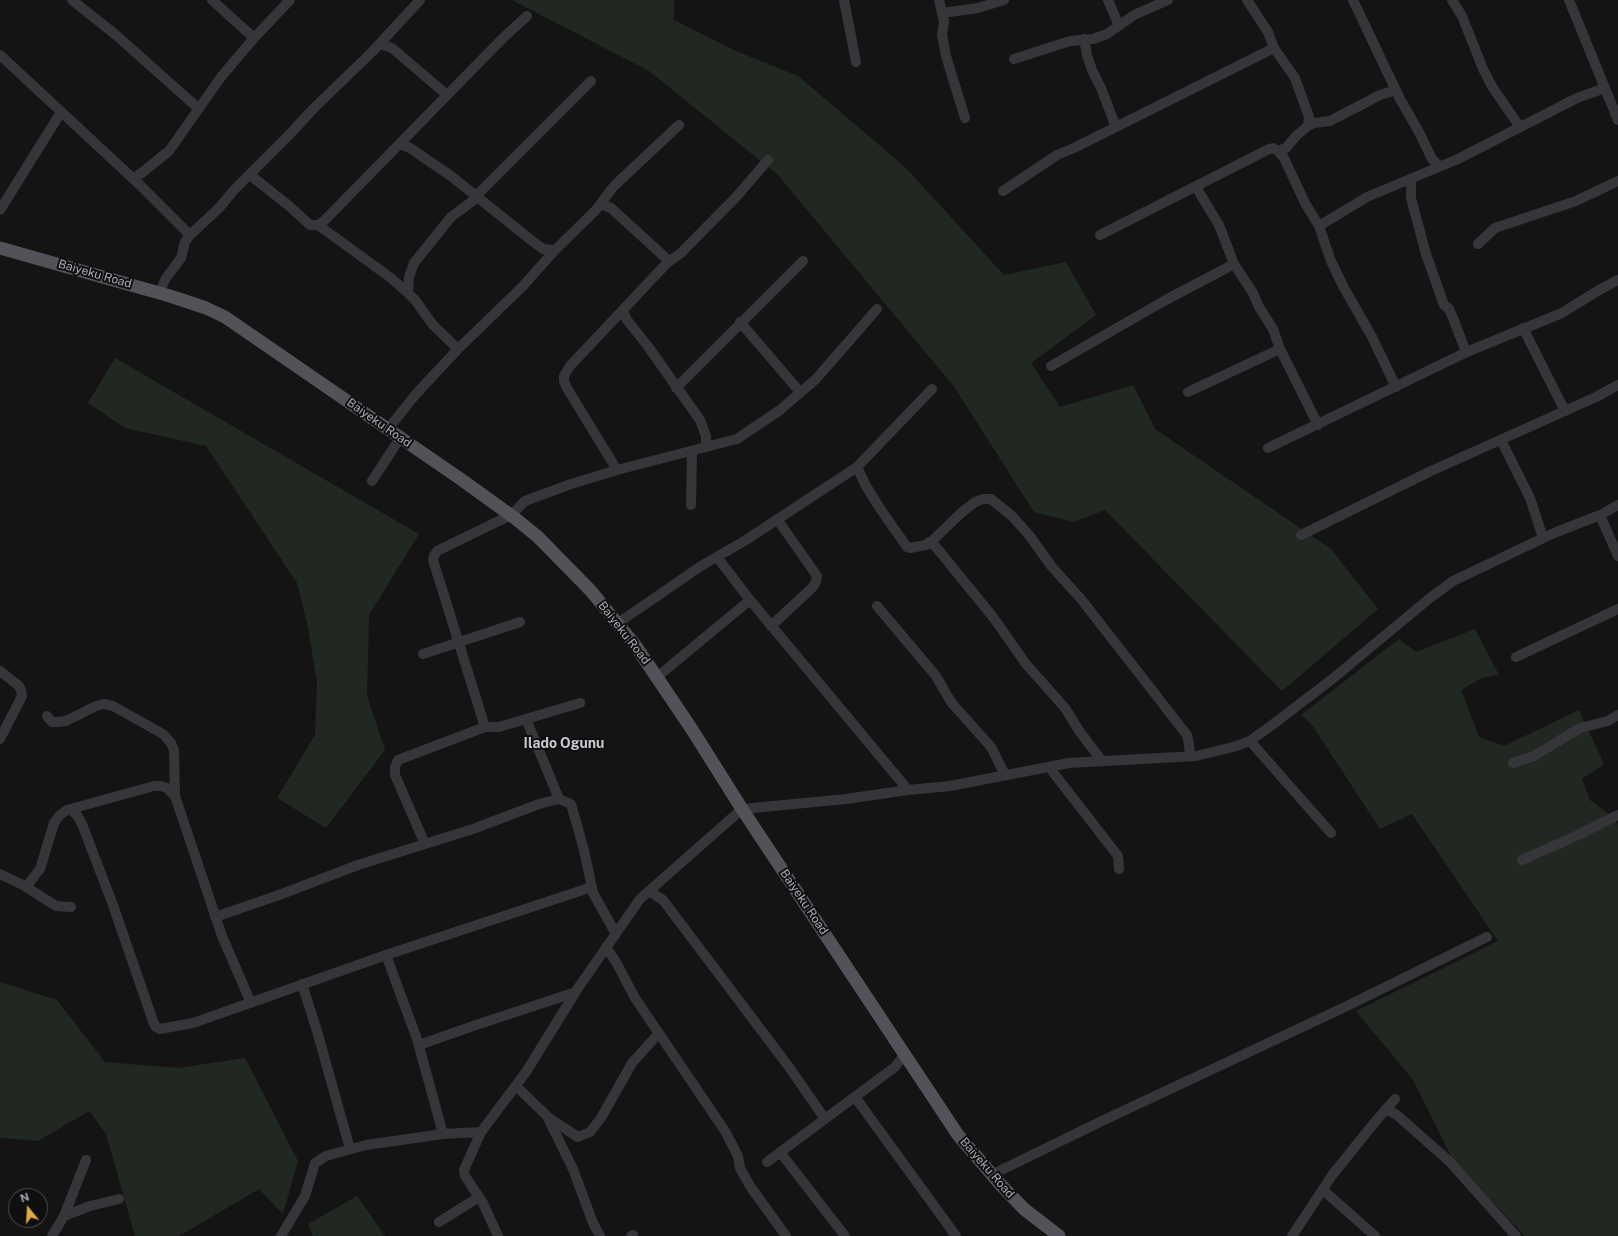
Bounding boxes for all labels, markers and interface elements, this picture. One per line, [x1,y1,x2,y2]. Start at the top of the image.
street label: Baiyeku Road [57,257,133,291]
street label: Baiyeku Road [344,395,414,451]
street label: Baiyeku Road [595,599,653,667]
district label: Ilado Ogunu [524,736,604,752]
street label: Baiyeku Road [777,867,831,937]
street label: Baiyeku Road [957,1135,1017,1201]
north arrow [8,1188,48,1228]
text: N [19,1191,31,1205]

